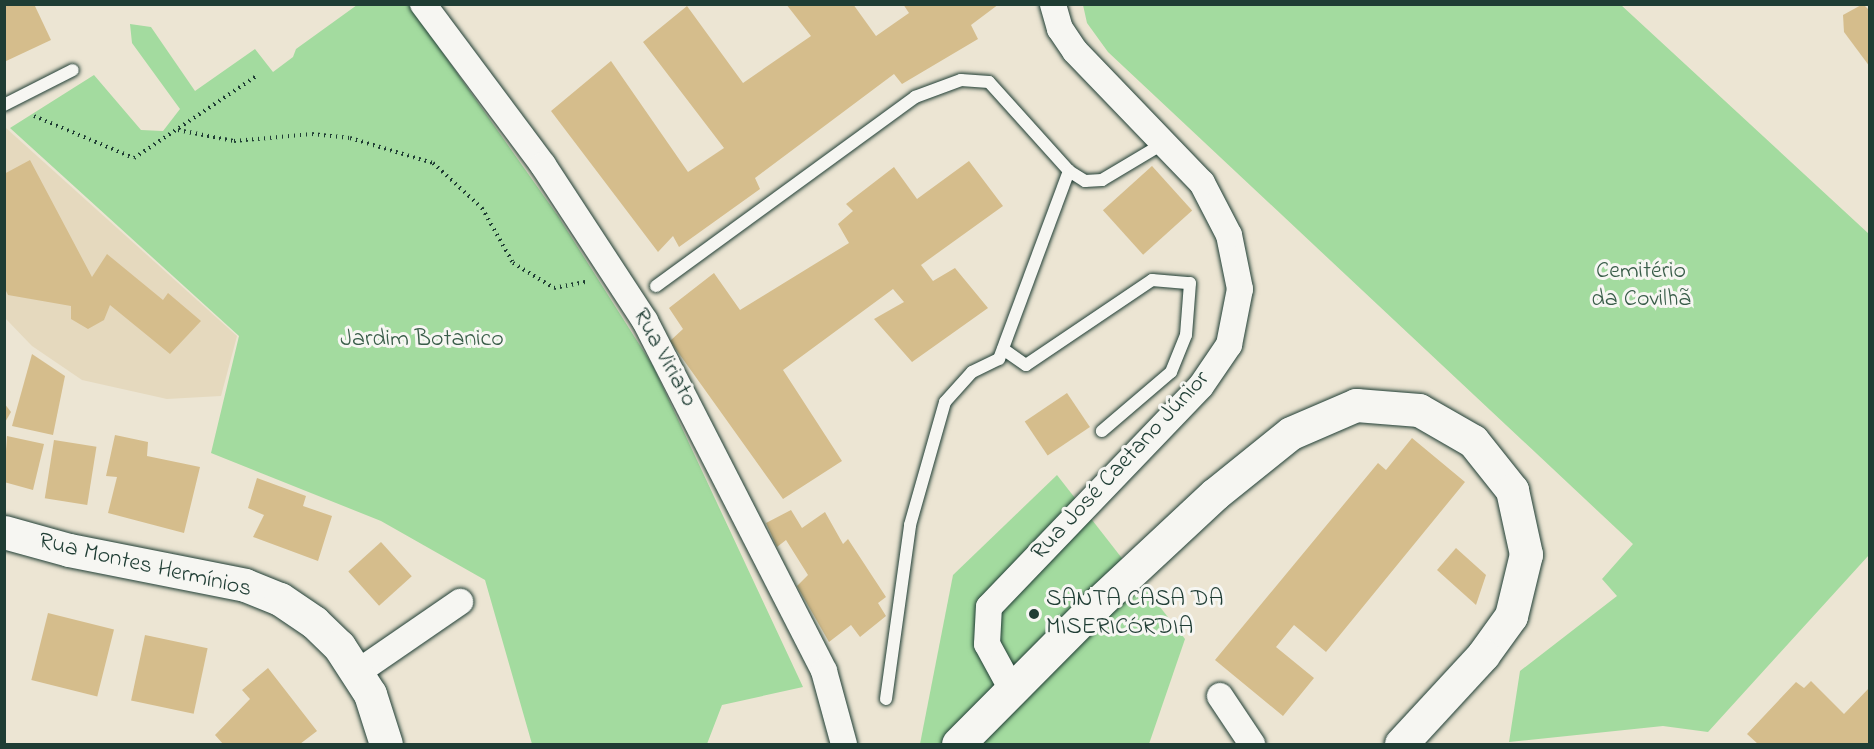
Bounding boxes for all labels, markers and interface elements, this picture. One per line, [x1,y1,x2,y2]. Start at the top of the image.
park label: Cemitério da Covilhã [1591,258,1691,314]
street label: Rua Viriato [625,304,703,412]
park label: Jardim Botanico [340,326,504,354]
street label: Rua José Caetano Júnior [1026,365,1216,567]
street label: Rua Montes Hermínios [36,527,254,605]
place label: SANTA CASA DA MISERICÓRDIA [1046,586,1223,642]
marker: SANTA CASA DA MISERICÓRDIA [1027,607,1041,621]

